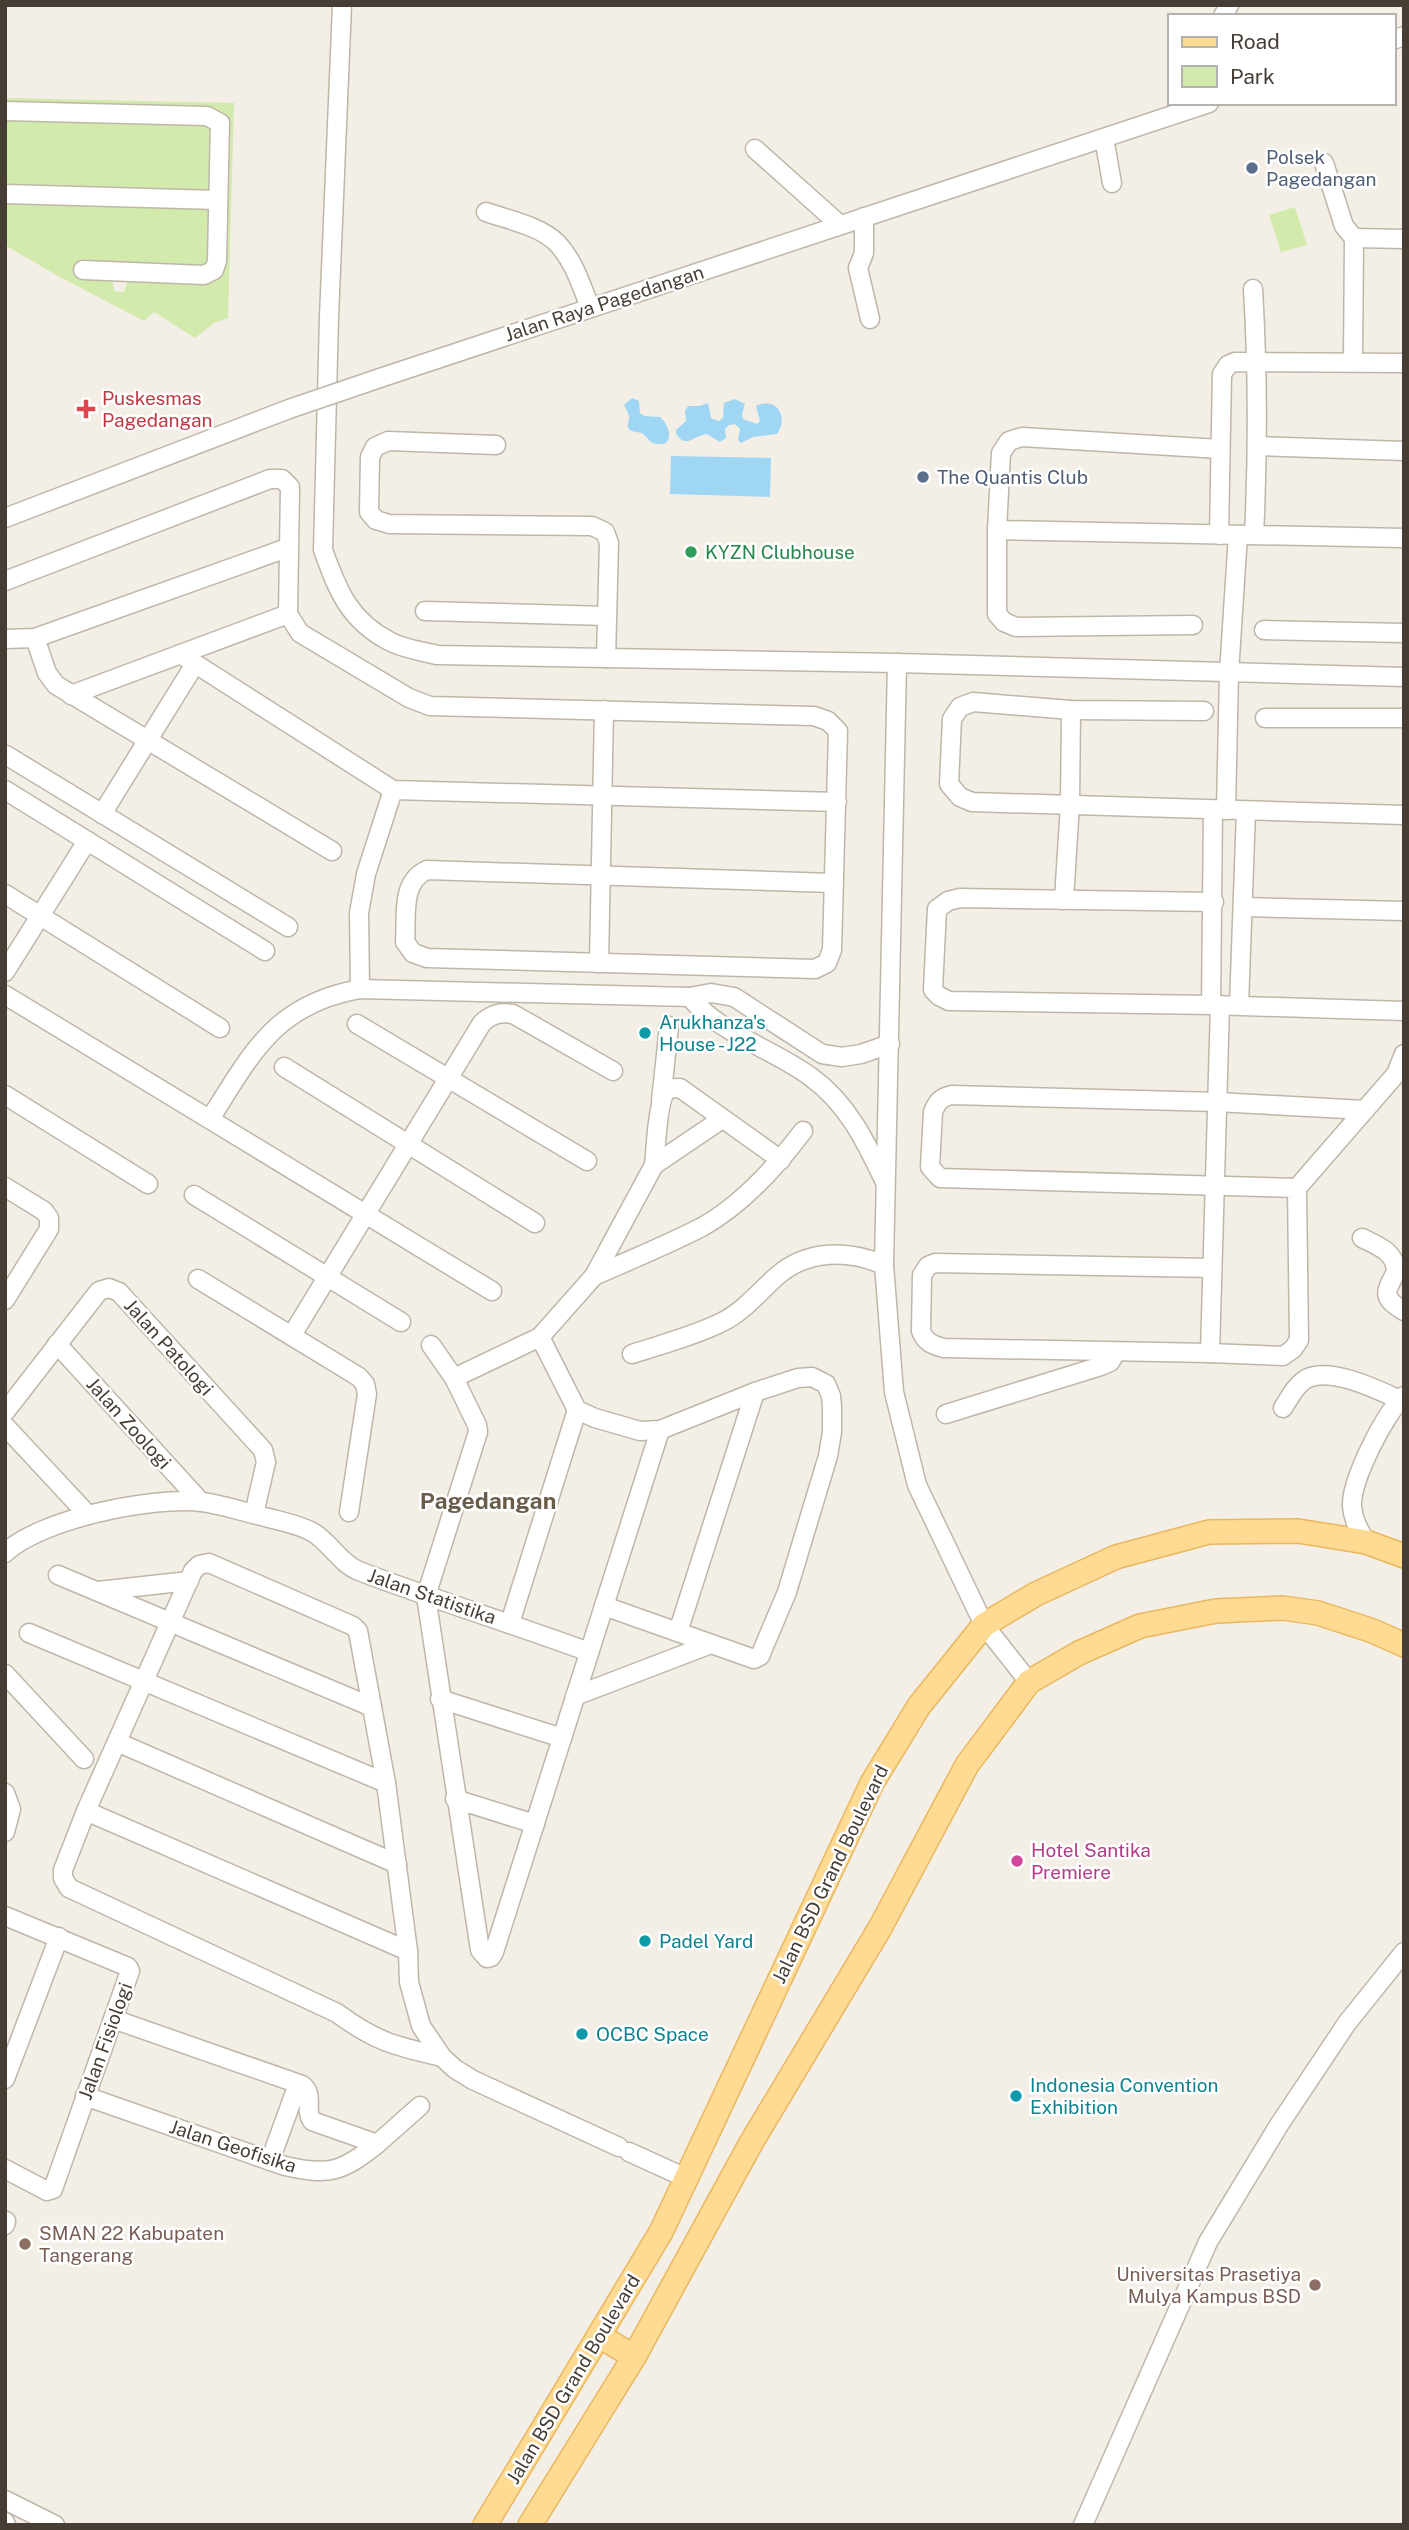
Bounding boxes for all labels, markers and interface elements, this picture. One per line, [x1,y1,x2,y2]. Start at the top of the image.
legend [1168,14,1395,105]
text: Road [1230,29,1280,54]
text: Park [1230,64,1275,89]
place label: Polsek Pagedangan [1266,146,1377,190]
marker: Polsek Pagedangan [1244,160,1260,176]
street label: Jalan Raya Pagedangan [502,260,706,346]
place label: Puskesmas Pagedangan [102,387,213,431]
marker: Puskesmas Pagedangan [76,399,96,419]
place label: The Quantis Club [937,466,1088,488]
marker: The Quantis Club [915,469,931,485]
place label: KYZN Clubhouse [705,541,855,563]
marker: KYZN Clubhouse [683,544,699,560]
place label: Arukhanza's House - J22 [659,1011,766,1055]
marker: Arukhanza's House - J22 [637,1025,653,1041]
street label: Jalan Patologi [120,1294,218,1400]
street label: Jalan Zoologi [82,1373,176,1473]
district label: Pagedangan [420,1487,556,1514]
street label: Jalan Statistika [365,1564,499,1628]
street label: Jalan BSD Grand Boulevard [767,1761,893,1987]
place label: Hotel Santika Premiere [1031,1839,1151,1883]
marker: Hotel Santika Premiere [1009,1853,1025,1869]
place label: Padel Yard [659,1930,753,1952]
marker: Padel Yard [637,1933,653,1949]
street label: Jalan Fisiologi [74,1979,136,2103]
place label: OCBC Space [596,2023,709,2045]
marker: OCBC Space [574,2026,590,2042]
place label: Indonesia Convention Exhibition [1030,2074,1218,2118]
marker: Indonesia Convention Exhibition [1008,2088,1024,2104]
street label: Jalan Geofisika [167,2115,299,2177]
place label: SMAN 22 Kabupaten Tangerang [39,2222,224,2266]
marker: SMAN 22 Kabupaten Tangerang [17,2236,33,2252]
place label: Universitas Prasetiya Mulya Kampus BSD [1116,2263,1301,2307]
street label: Jalan BSD Grand Boulevard [502,2270,644,2488]
marker: Universitas Prasetiya Mulya Kampus BSD [1307,2277,1323,2293]

